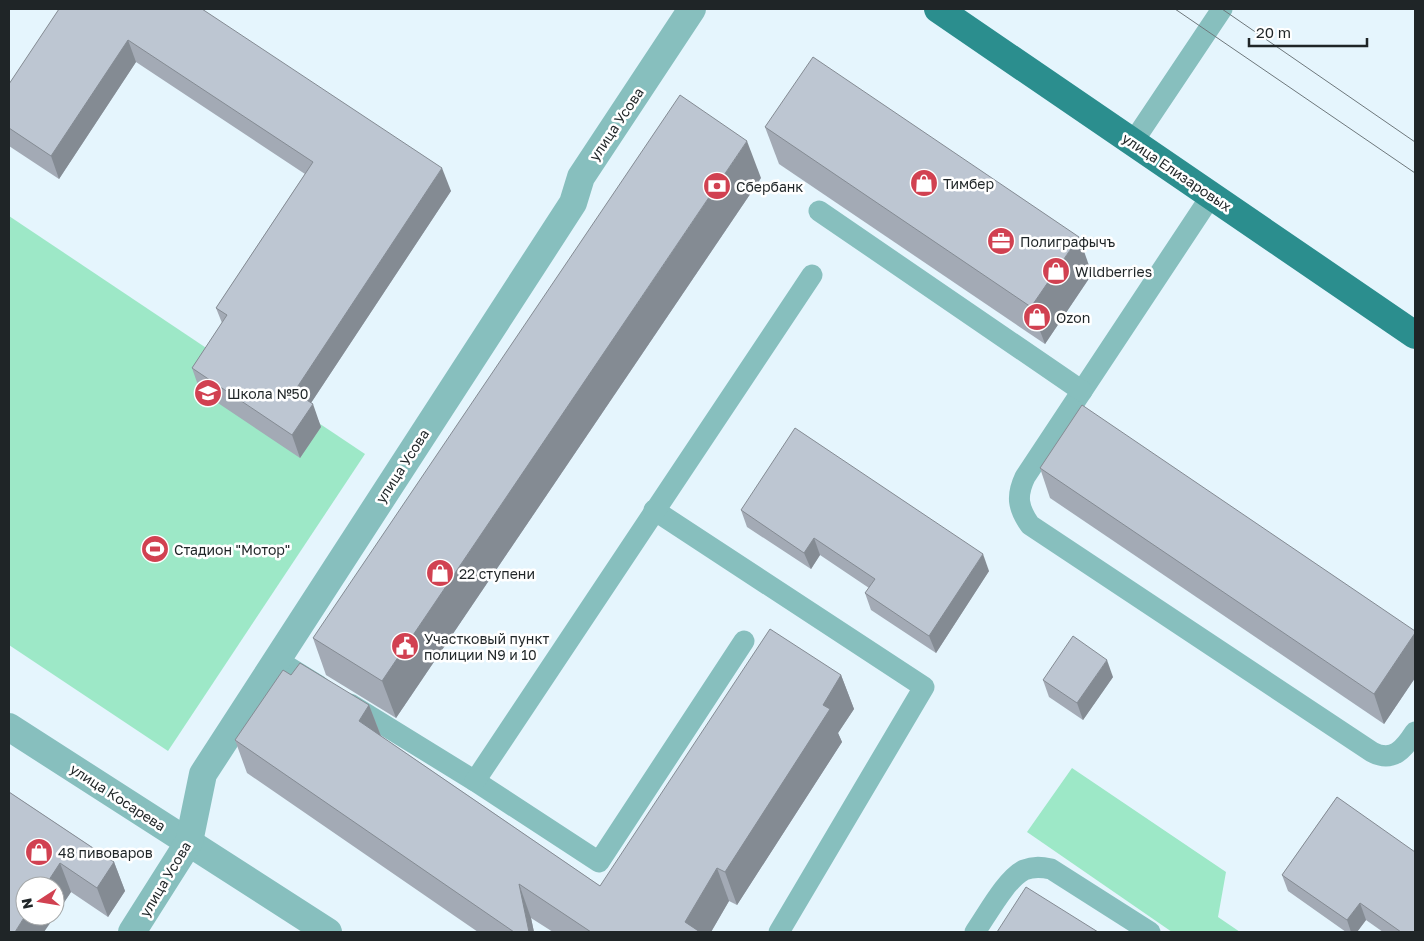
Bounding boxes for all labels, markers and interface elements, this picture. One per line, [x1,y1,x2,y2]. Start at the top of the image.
scale bar [1249,15,1366,47]
text: 20 m [1256,23,1291,41]
street label: улица Усова [585,84,647,164]
street label: улица Елизаровых [1119,129,1235,215]
shop icon: Тимбер [909,168,939,198]
bank icon: Сбербанк [702,171,732,201]
place label: Тимбер [943,175,994,192]
place label: Сбербанк [736,178,803,195]
office icon: Полиграфычъ [986,226,1016,256]
place label: Полиграфычъ [1020,233,1115,250]
shop icon: Wildberries [1041,256,1071,286]
place label: Wildberries [1075,263,1152,280]
shop icon: Ozon [1022,302,1052,332]
place label: Ozon [1056,309,1090,326]
school or university icon: Школа №50 [193,378,223,408]
place label: Школа №50 [227,385,308,402]
street label: улица Усова [372,426,432,506]
sports icon: Стадион "Мотор" [140,534,170,564]
place label: Стадион "Мотор" [174,541,290,558]
shop icon: 22 ступени [425,558,455,588]
place label: 22 ступени [459,565,535,582]
place label: Участковый пункт полиции N9 и 10 [424,630,549,663]
public building icon: Участковый пункт полиции N9 и 10 [390,631,420,661]
street label: улица Косарева [67,760,169,834]
shop icon: 48 пивоваров [24,837,54,867]
street label: улица Усова [136,838,194,920]
place label: 48 пивоваров [58,844,153,861]
north arrow [15,876,65,926]
text: N [17,897,36,911]

